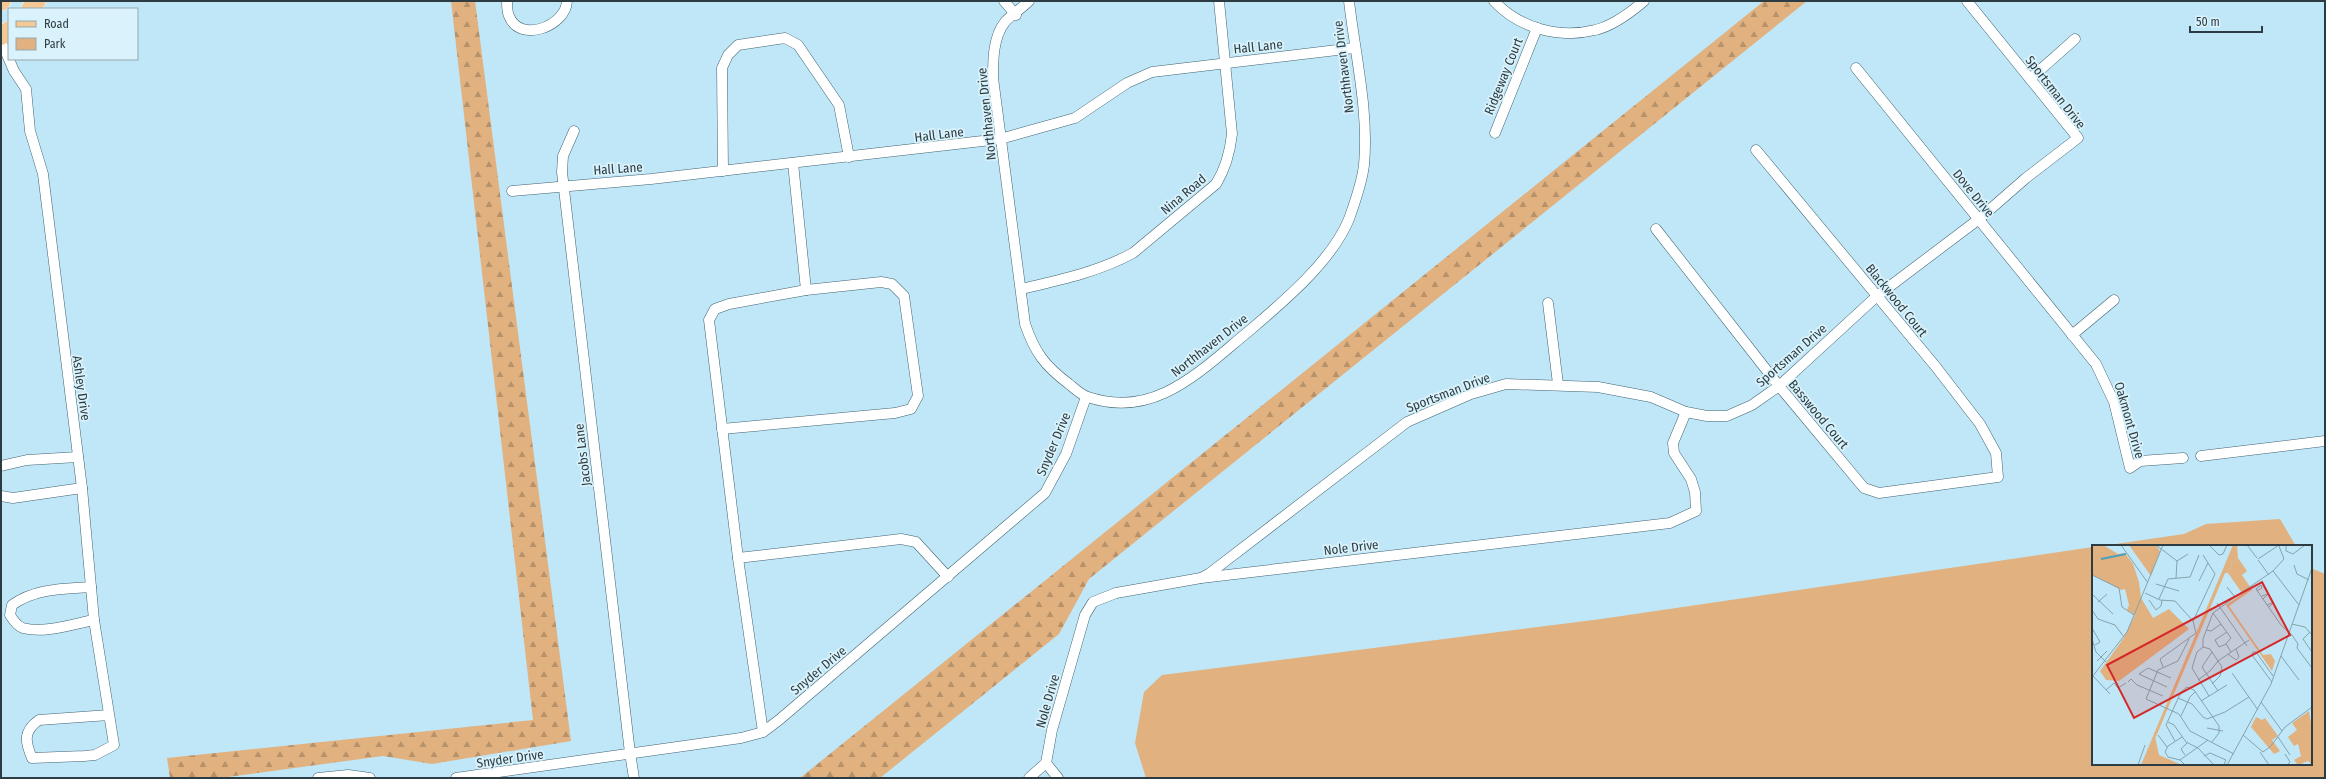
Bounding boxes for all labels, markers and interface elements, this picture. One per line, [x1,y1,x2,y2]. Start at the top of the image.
legend [8,8,138,60]
scale bar [2190,8,2262,34]
text: 50 m [2196,15,2220,29]
text: Road [44,17,69,31]
street label: Northhaven Drive [1330,20,1357,114]
street label: Ridgeway Court [1481,35,1526,117]
street label: Hall Lane [1233,36,1283,57]
text: Park [44,37,66,51]
street label: Sportsman Drive [2023,53,2089,132]
street label: Northhaven Drive [974,67,999,161]
street label: Hall Lane [914,124,964,145]
street label: Hall Lane [593,159,643,178]
street label: Dove Drive [1950,166,1997,220]
street label: Nina Road [1158,171,1209,218]
street label: Blackwood Court [1863,261,1931,340]
street label: Northhaven Drive [1168,311,1251,380]
street label: Sportsman Drive [1753,321,1830,390]
street label: Ashley Drive [70,355,93,421]
street label: Sportsman Drive [1404,370,1492,415]
street label: Basswood Court [1785,377,1852,452]
street label: Oakmont Drive [2111,380,2148,460]
street label: Snyder Drive [1033,410,1074,478]
street label: Jacobs Lane [571,423,594,487]
street label: Nole Drive [1323,537,1379,558]
inset map [2092,545,2312,765]
street label: Snyder Drive [788,643,849,698]
street label: Nole Drive [1033,673,1062,730]
street label: Snyder Drive [476,746,545,771]

